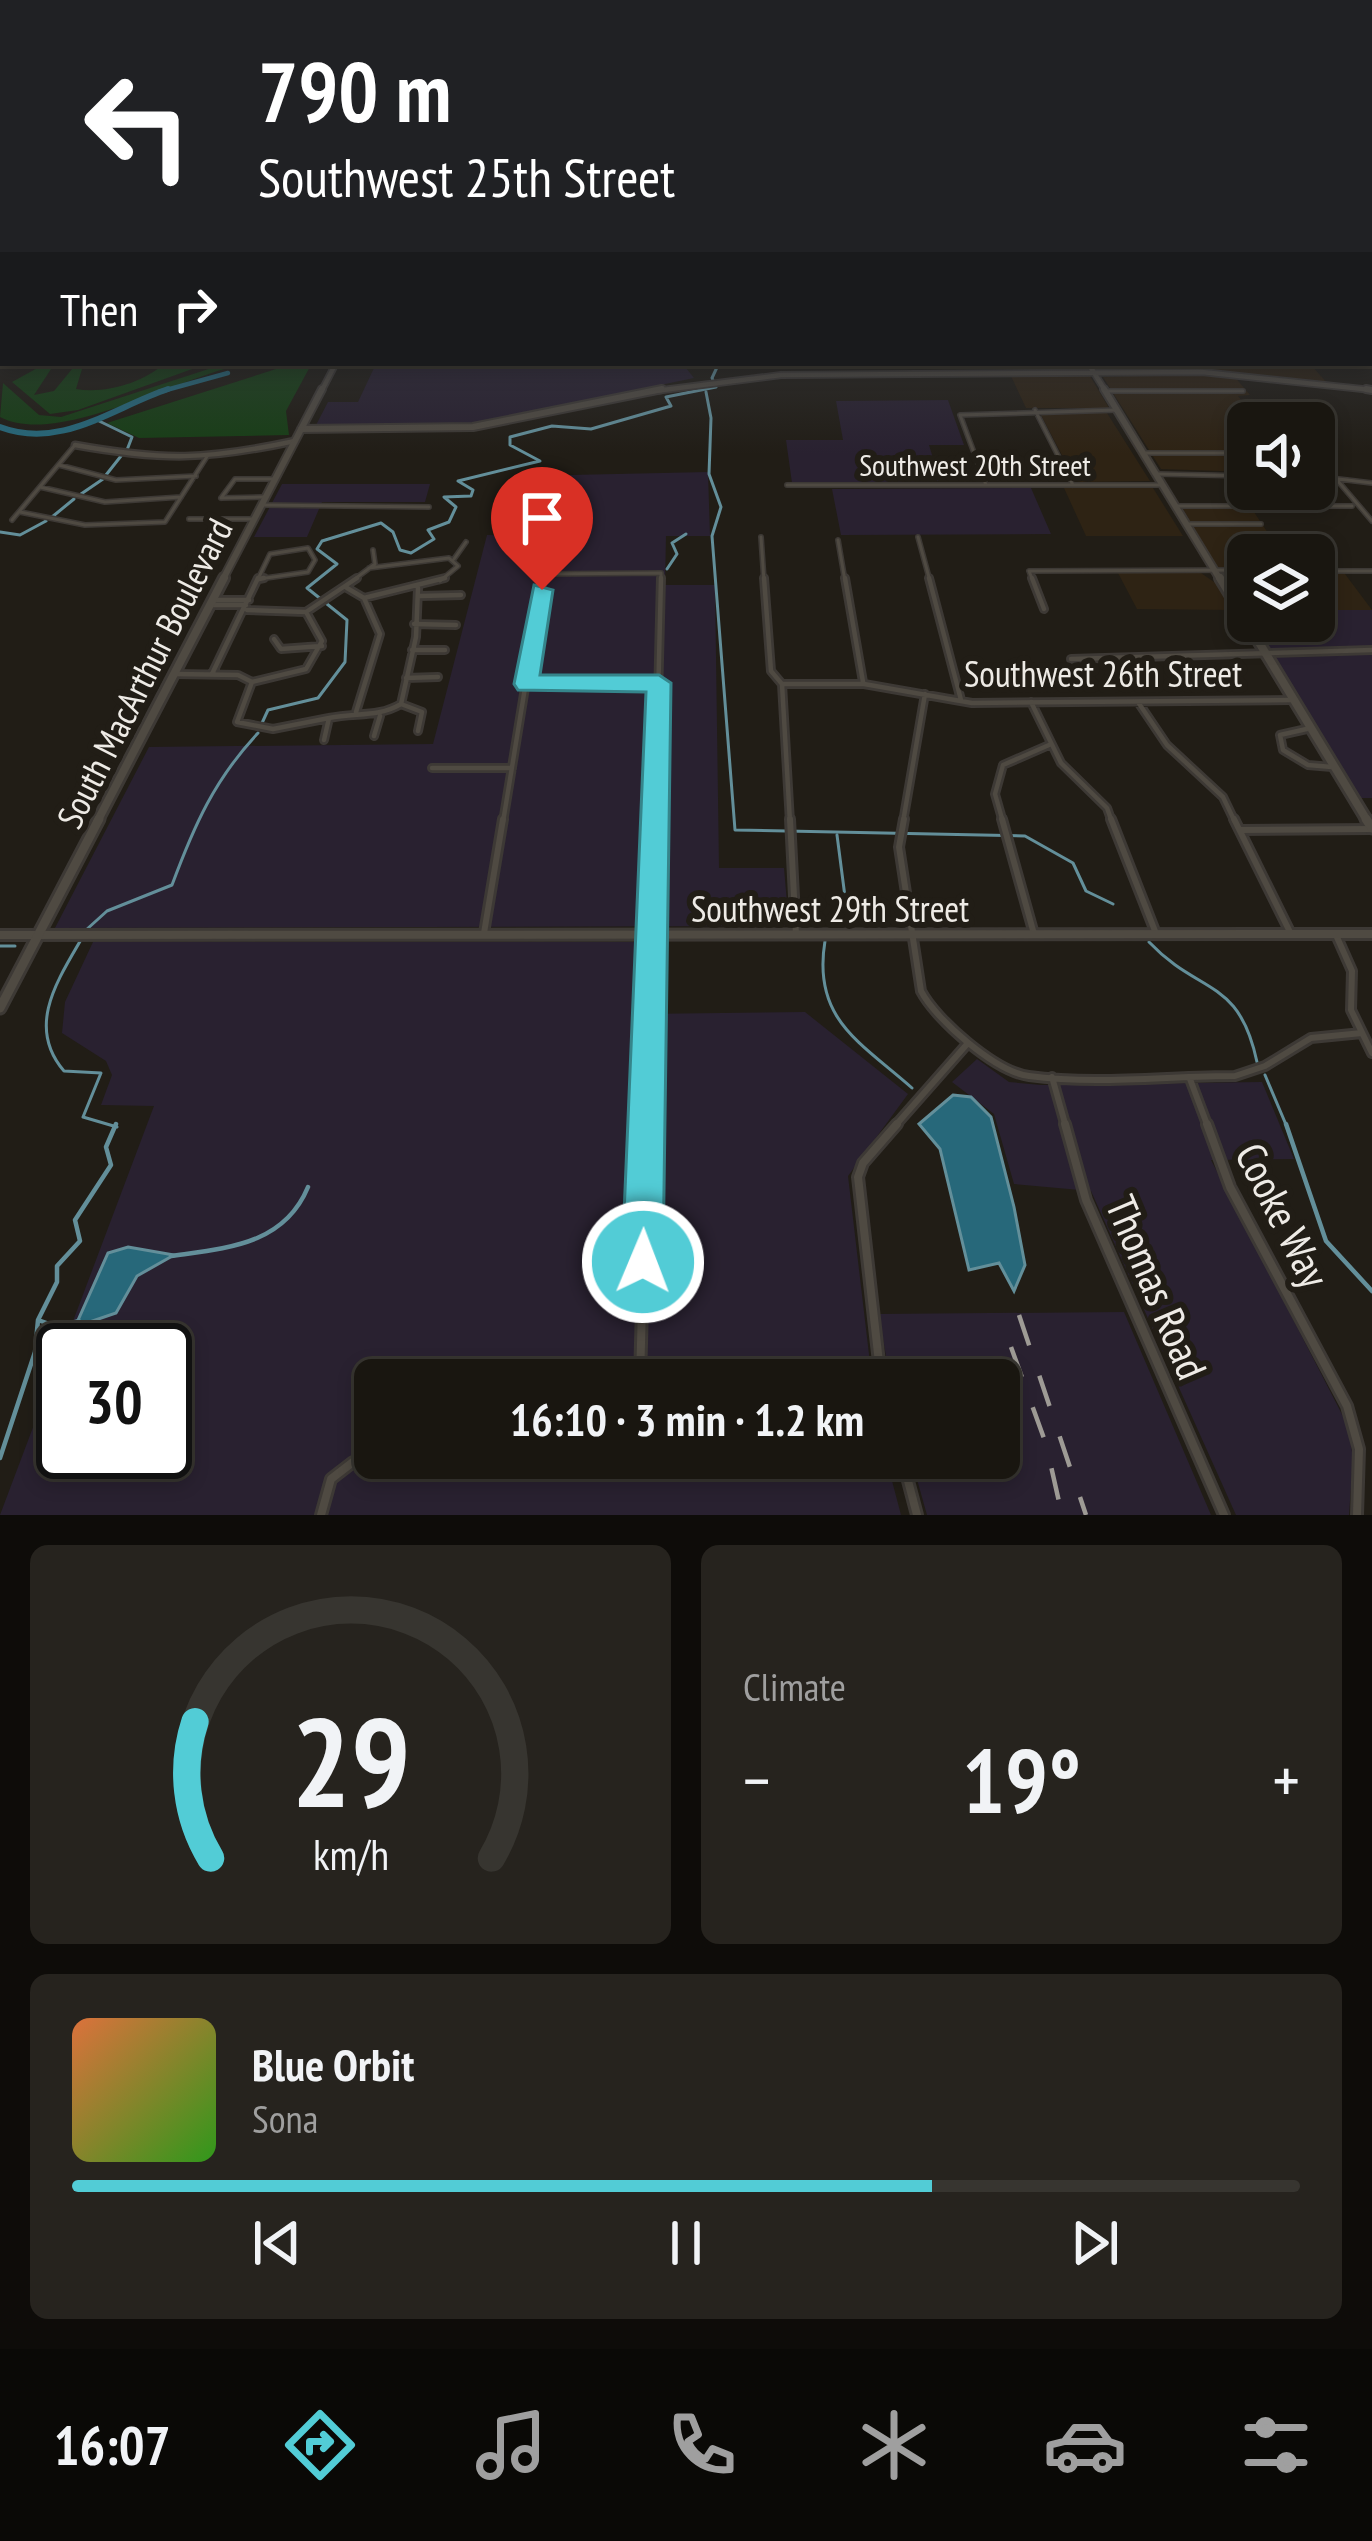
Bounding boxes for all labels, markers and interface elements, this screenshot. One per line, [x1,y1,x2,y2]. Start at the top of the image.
text: 790 m [258,36,451,145]
icon: left [60,48,216,204]
text: Southwest 25th Street [258,142,675,212]
icon: right [162,276,228,342]
text: Then [60,280,138,338]
map controls [1227,402,1335,642]
button: sound [1227,402,1335,510]
street label: Southwest 20th Street [859,445,1092,484]
pin [491,467,593,590]
icon: arrive [509,485,575,551]
street label: South MacArthur Boulevard [46,510,242,836]
button: layers [1227,534,1335,642]
street label: Southwest 26th Street [964,650,1242,697]
street label: Southwest 29th Street [691,885,969,932]
street label: Cooke Way [1223,1133,1343,1297]
street label: Thomas Road [1094,1187,1220,1387]
position arrow [580,1199,706,1325]
speed limit sign: 30 [36,1323,192,1479]
text: 16:10 · 3 min · 1.2 km [510,1390,864,1448]
text: Climate [743,1661,846,1712]
text: 29 [291,1680,410,1841]
text: 19° [962,1721,1081,1838]
text: − [743,1737,770,1822]
text: + [1273,1737,1300,1822]
text: km/h [312,1825,389,1881]
text: Blue Orbit [252,2035,414,2093]
text: Sona [252,2093,318,2144]
icon: previous [244,2210,310,2276]
icon: pause [653,2210,719,2276]
icon: next [1062,2210,1128,2276]
icon: directions [278,2403,362,2487]
icon: music [469,2403,553,2487]
icon: phone [660,2403,744,2487]
icon: climate [852,2403,936,2487]
icon: car [1043,2403,1127,2487]
icon: filters [1234,2403,1318,2487]
text: 16:07 [54,2410,170,2480]

